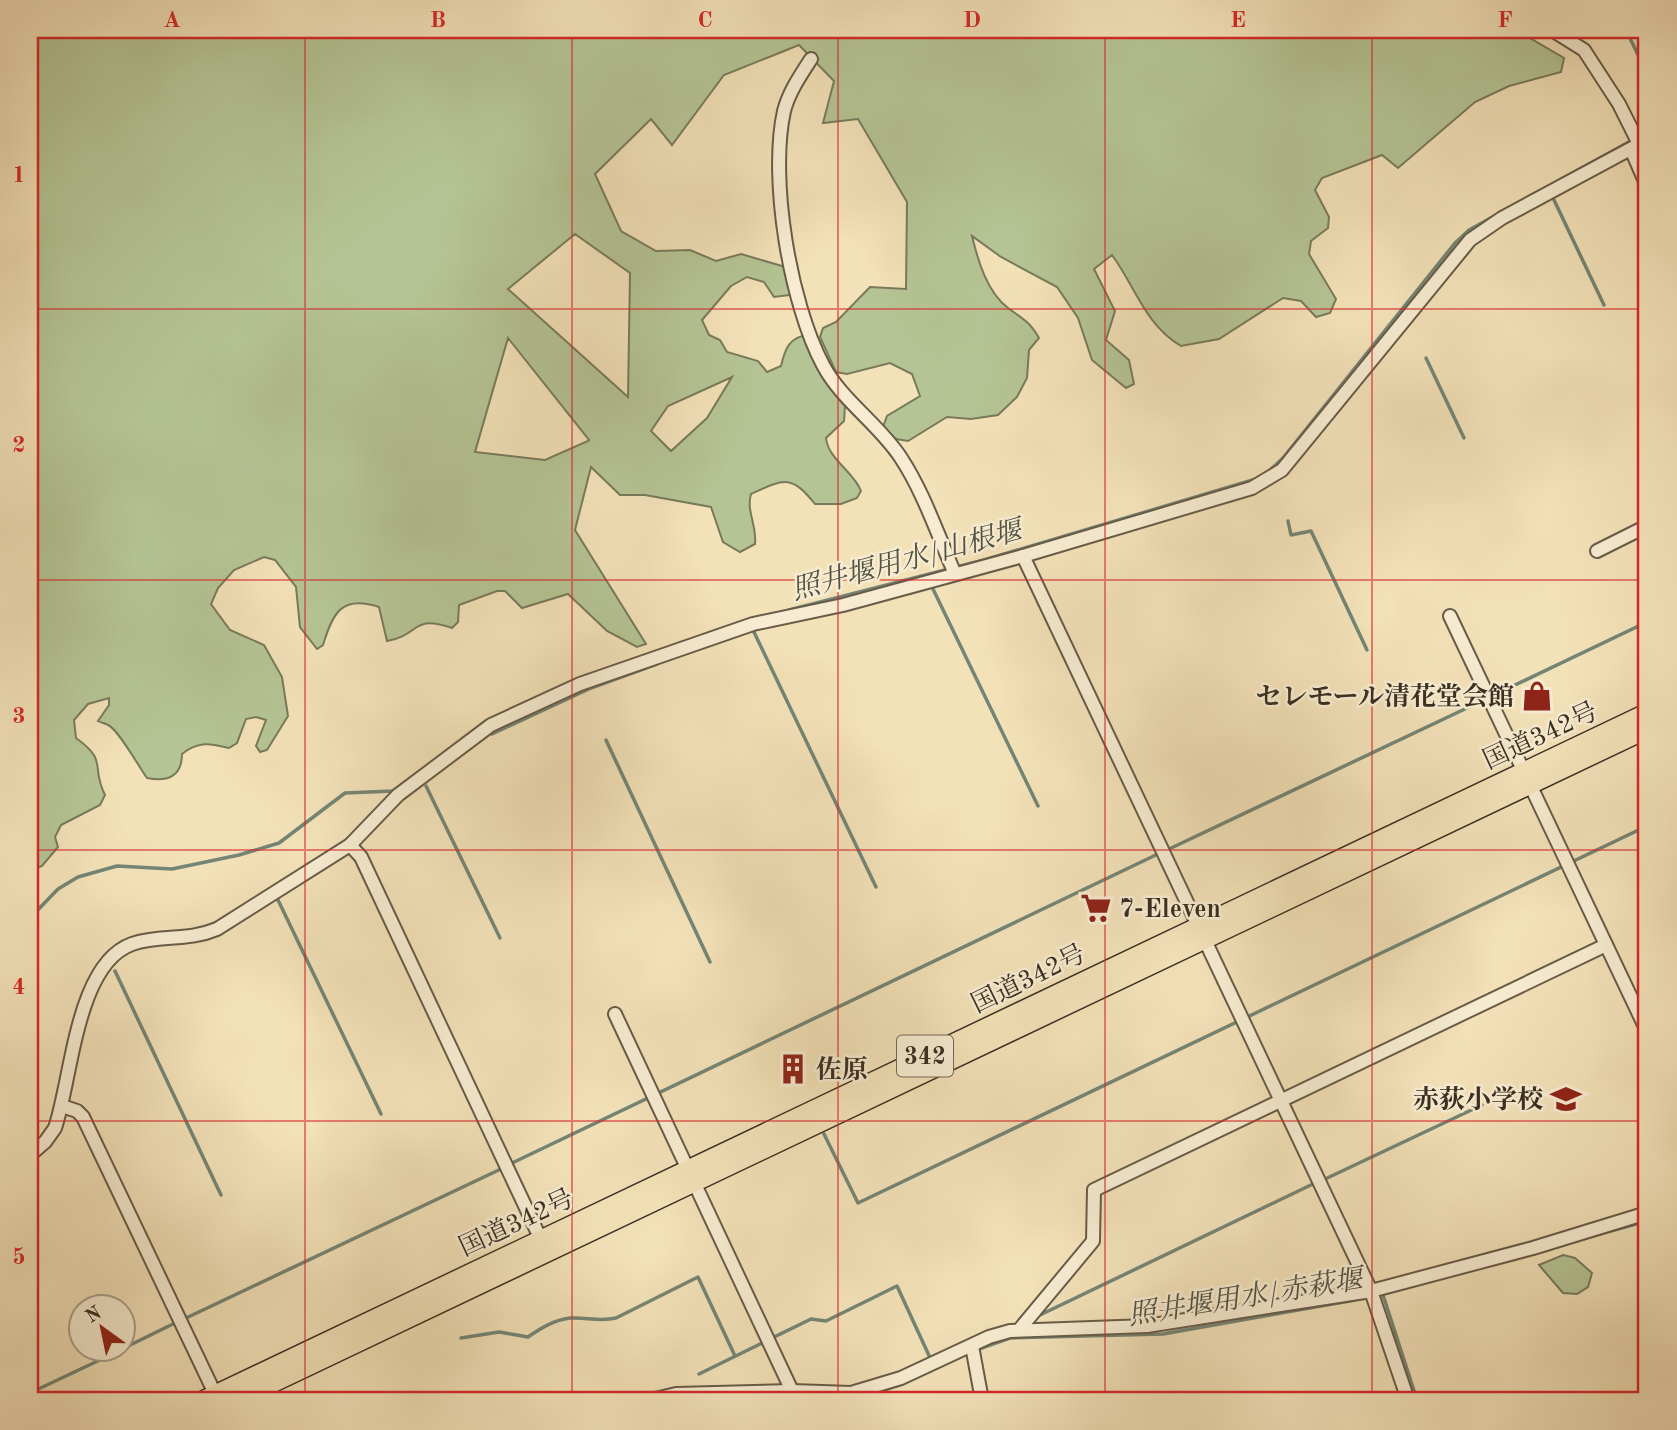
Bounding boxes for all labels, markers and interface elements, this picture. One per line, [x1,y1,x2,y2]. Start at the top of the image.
text: A [163,9,181,32]
text: B [430,9,446,32]
text: C [697,9,713,32]
text: D [963,9,981,32]
text: E [1230,9,1246,32]
text: F [1497,9,1513,32]
text: 1 [12,164,26,187]
text: 2 [12,434,26,457]
water label: 照井堰用水/山根堰 [788,514,1028,606]
shop icon: セレモール清花堂会館 [1520,679,1554,713]
place label: セレモール清花堂会館 [1256,682,1514,711]
street label: 国道342号 [1479,697,1602,775]
text: 3 [12,705,26,728]
supermarket icon: 7-Eleven [1079,891,1113,925]
place label: 7-Eleven [1119,897,1221,923]
street label: 国道342号 [967,939,1090,1018]
text: 4 [12,976,26,999]
road number: 342 [897,1036,953,1076]
building icon: 佐原 [776,1052,810,1086]
place label: 佐原 [816,1055,868,1084]
school or university icon: 赤荻小学校 [1549,1082,1583,1116]
place label: 赤荻小学校 [1413,1085,1543,1114]
street label: 国道342号 [455,1184,578,1262]
text: 5 [12,1246,26,1269]
water label: 照井堰用水/赤萩堰 [1126,1263,1368,1331]
north arrow [66,1294,136,1364]
text: N [83,1304,106,1328]

